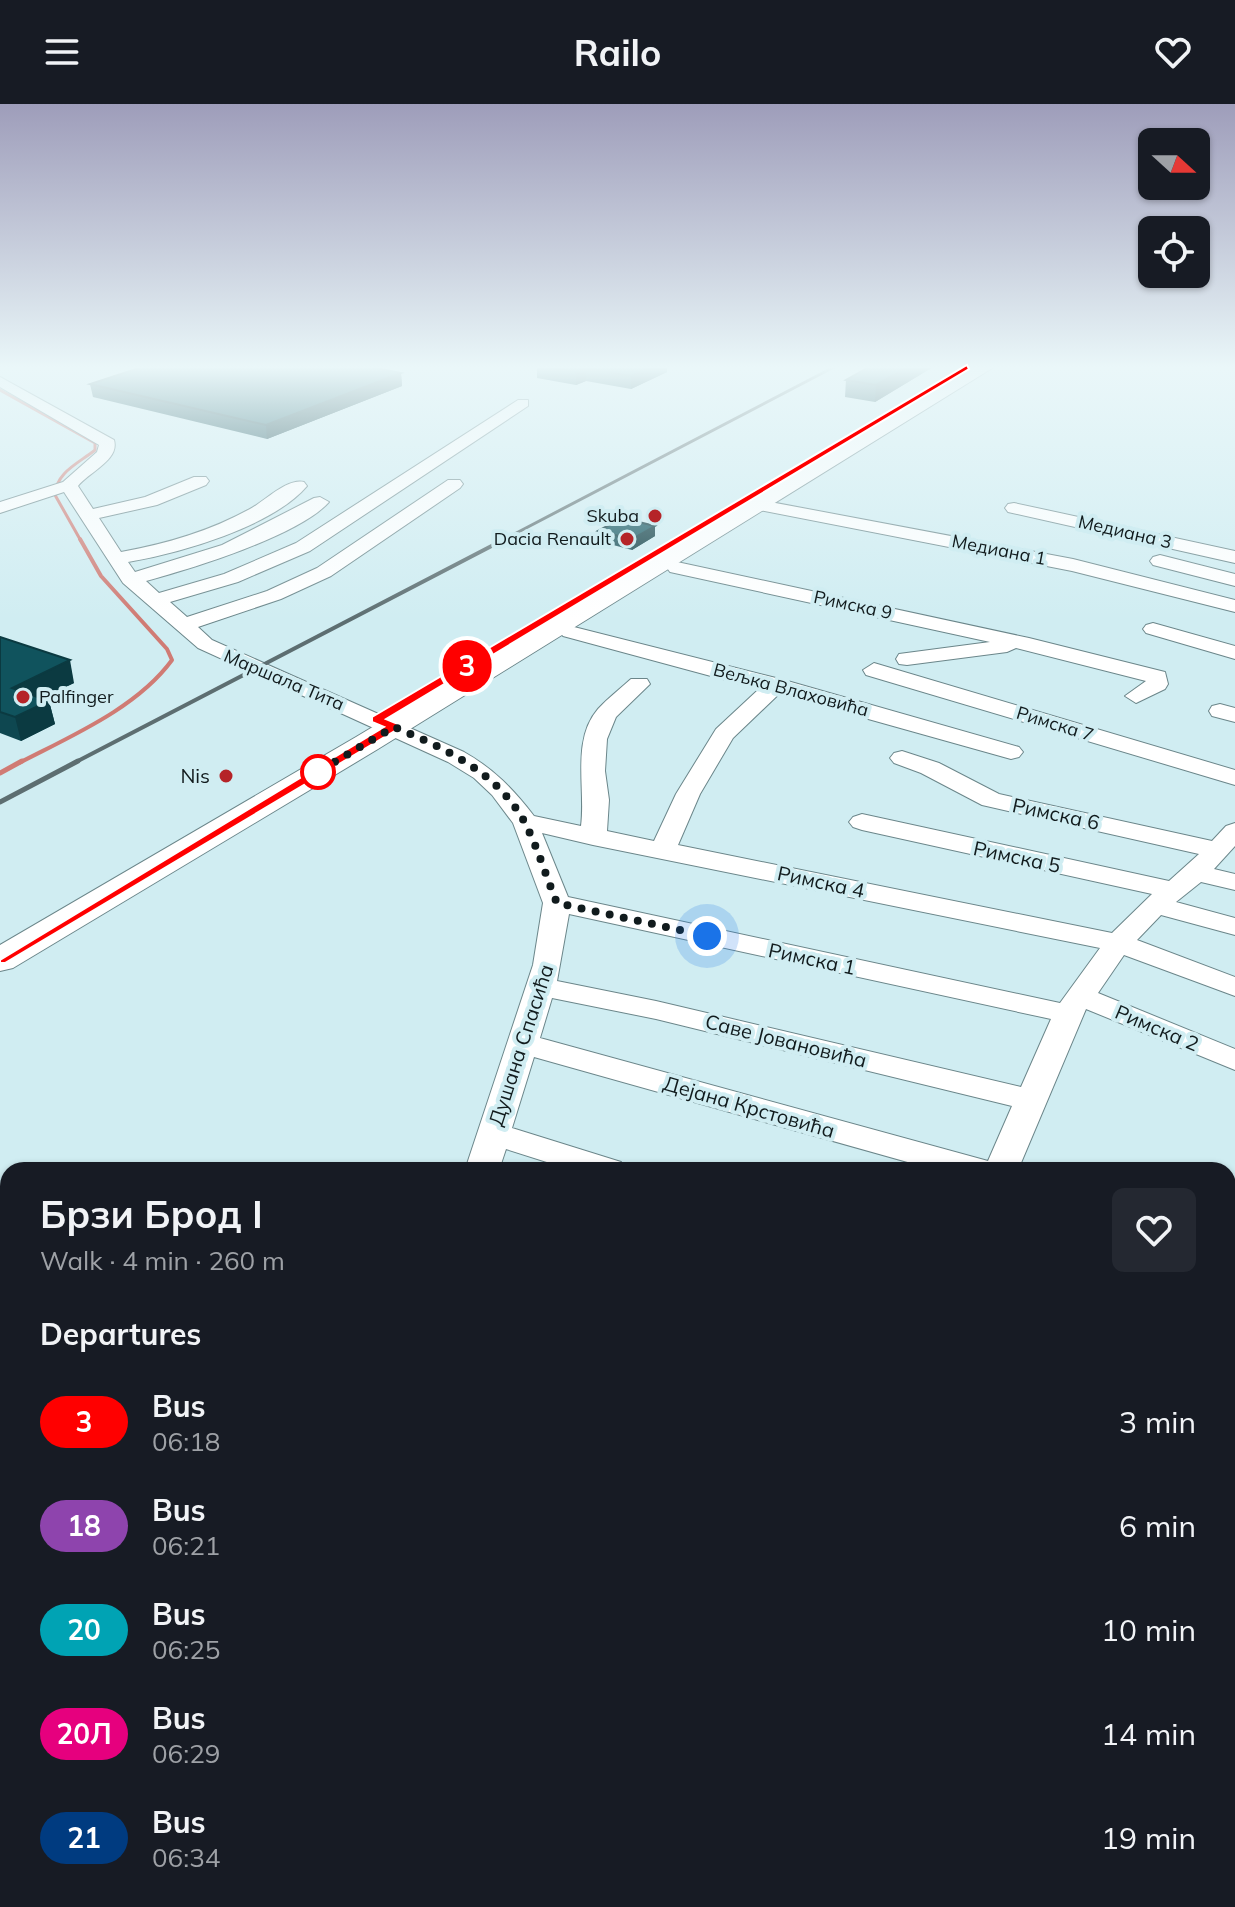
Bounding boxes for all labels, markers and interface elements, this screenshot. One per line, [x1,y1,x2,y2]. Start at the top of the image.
icon: menu [40,30,84,74]
text: Railo [574,30,661,75]
icon: heart [1151,30,1195,74]
north arrow [1138,128,1210,200]
map controls [1138,128,1210,288]
button: locate [1138,216,1210,288]
place label: Skuba [587,504,639,527]
marker: Skuba [646,507,664,525]
street label: Медиана 3 [1076,510,1174,553]
place label: Dacia Renault [494,527,611,550]
street label: Медиана 1 [950,529,1048,570]
marker: Dacia Renault [618,530,636,548]
street label: Римска 9 [812,585,894,624]
line badge: 3 [441,640,493,692]
street label: Маршала Тита [220,644,348,715]
text: 3 [459,648,475,683]
street label: Вељка Влаховића [711,658,871,721]
place label: Palfinger [39,685,114,708]
marker: Palfinger [14,688,32,706]
street label: Римска 7 [1014,701,1097,746]
unlabelled marker [301,755,335,789]
place label: Nis [180,763,210,788]
marker: Nis [217,767,235,785]
street label: Римска 6 [1010,792,1102,835]
street label: Римска 5 [971,835,1063,878]
street label: Римска 4 [775,860,867,903]
your location [687,916,727,956]
street label: Римска 1 [766,937,858,980]
street label: Душана Спасића [483,961,558,1129]
street label: Римска 2 [1112,999,1203,1056]
street label: Саве Јовановића [703,1008,869,1073]
street label: Дејана Крстовића [661,1070,838,1143]
button: heart [1112,1188,1196,1272]
text: Брзи Брод I [40,1190,263,1238]
text: Walk · 4 min · 260 m [40,1244,285,1277]
text: Departures [40,1315,201,1353]
text: Bus [152,1387,206,1425]
text: 3 min [1119,1403,1196,1441]
text: 3 [76,1404,92,1439]
text: 06:18 [152,1425,220,1458]
text: Bus [152,1491,206,1529]
text: 6 min [1119,1507,1196,1545]
text: 18 [67,1508,101,1543]
text: 06:21 [152,1529,220,1562]
text: Bus [152,1595,206,1633]
text: 10 min [1101,1611,1196,1649]
text: 20 [67,1612,101,1647]
text: 06:25 [152,1633,220,1666]
text: Bus [152,1699,206,1737]
text: 14 min [1101,1715,1196,1753]
text: 20Л [56,1716,112,1751]
text: 06:29 [152,1737,220,1770]
text: Bus [152,1803,206,1841]
text: 19 min [1101,1819,1196,1857]
text: 21 [67,1820,101,1855]
text: 06:34 [152,1841,220,1874]

